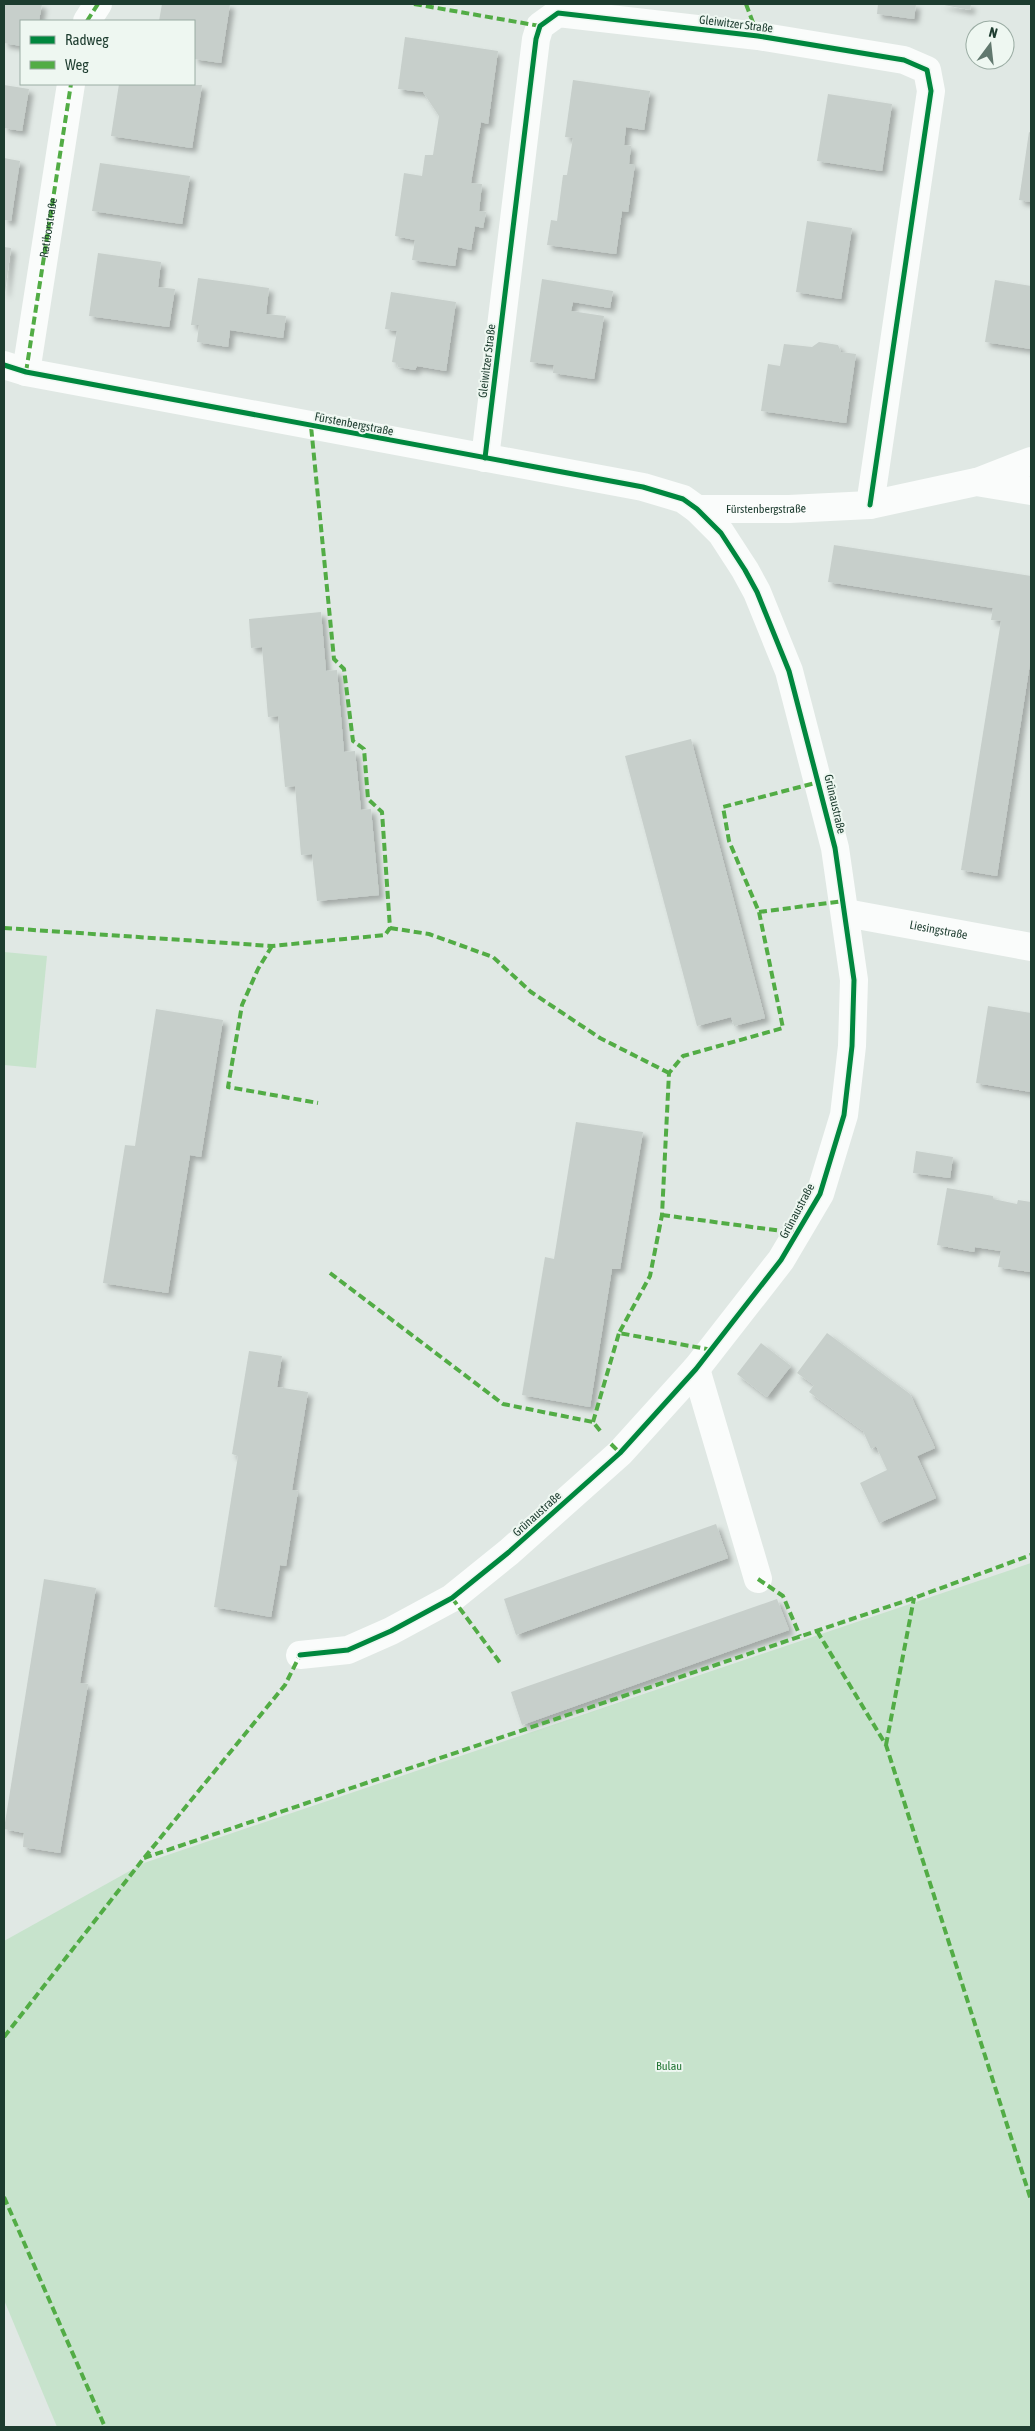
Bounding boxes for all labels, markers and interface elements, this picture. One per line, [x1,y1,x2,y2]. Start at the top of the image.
street label: Gleiwitzer Straße [698,13,774,35]
legend [20,20,195,85]
north arrow [965,20,1015,70]
text: N [987,24,999,41]
text: Radweg [65,31,109,48]
text: Weg [65,56,89,73]
street label: Ratiborstraße [37,197,60,259]
street label: Gleiwitzer Straße [476,323,498,399]
street label: Fürstenbergstraße [313,409,395,439]
street label: Fürstenbergstraße [726,501,806,516]
street label: Grünaustraße [821,773,849,835]
street label: Liesingstraße [908,918,969,942]
street label: Grünaustraße [777,1181,817,1241]
street label: Grünaustraße [510,1489,564,1539]
park label: Bulau [656,2059,682,2073]

